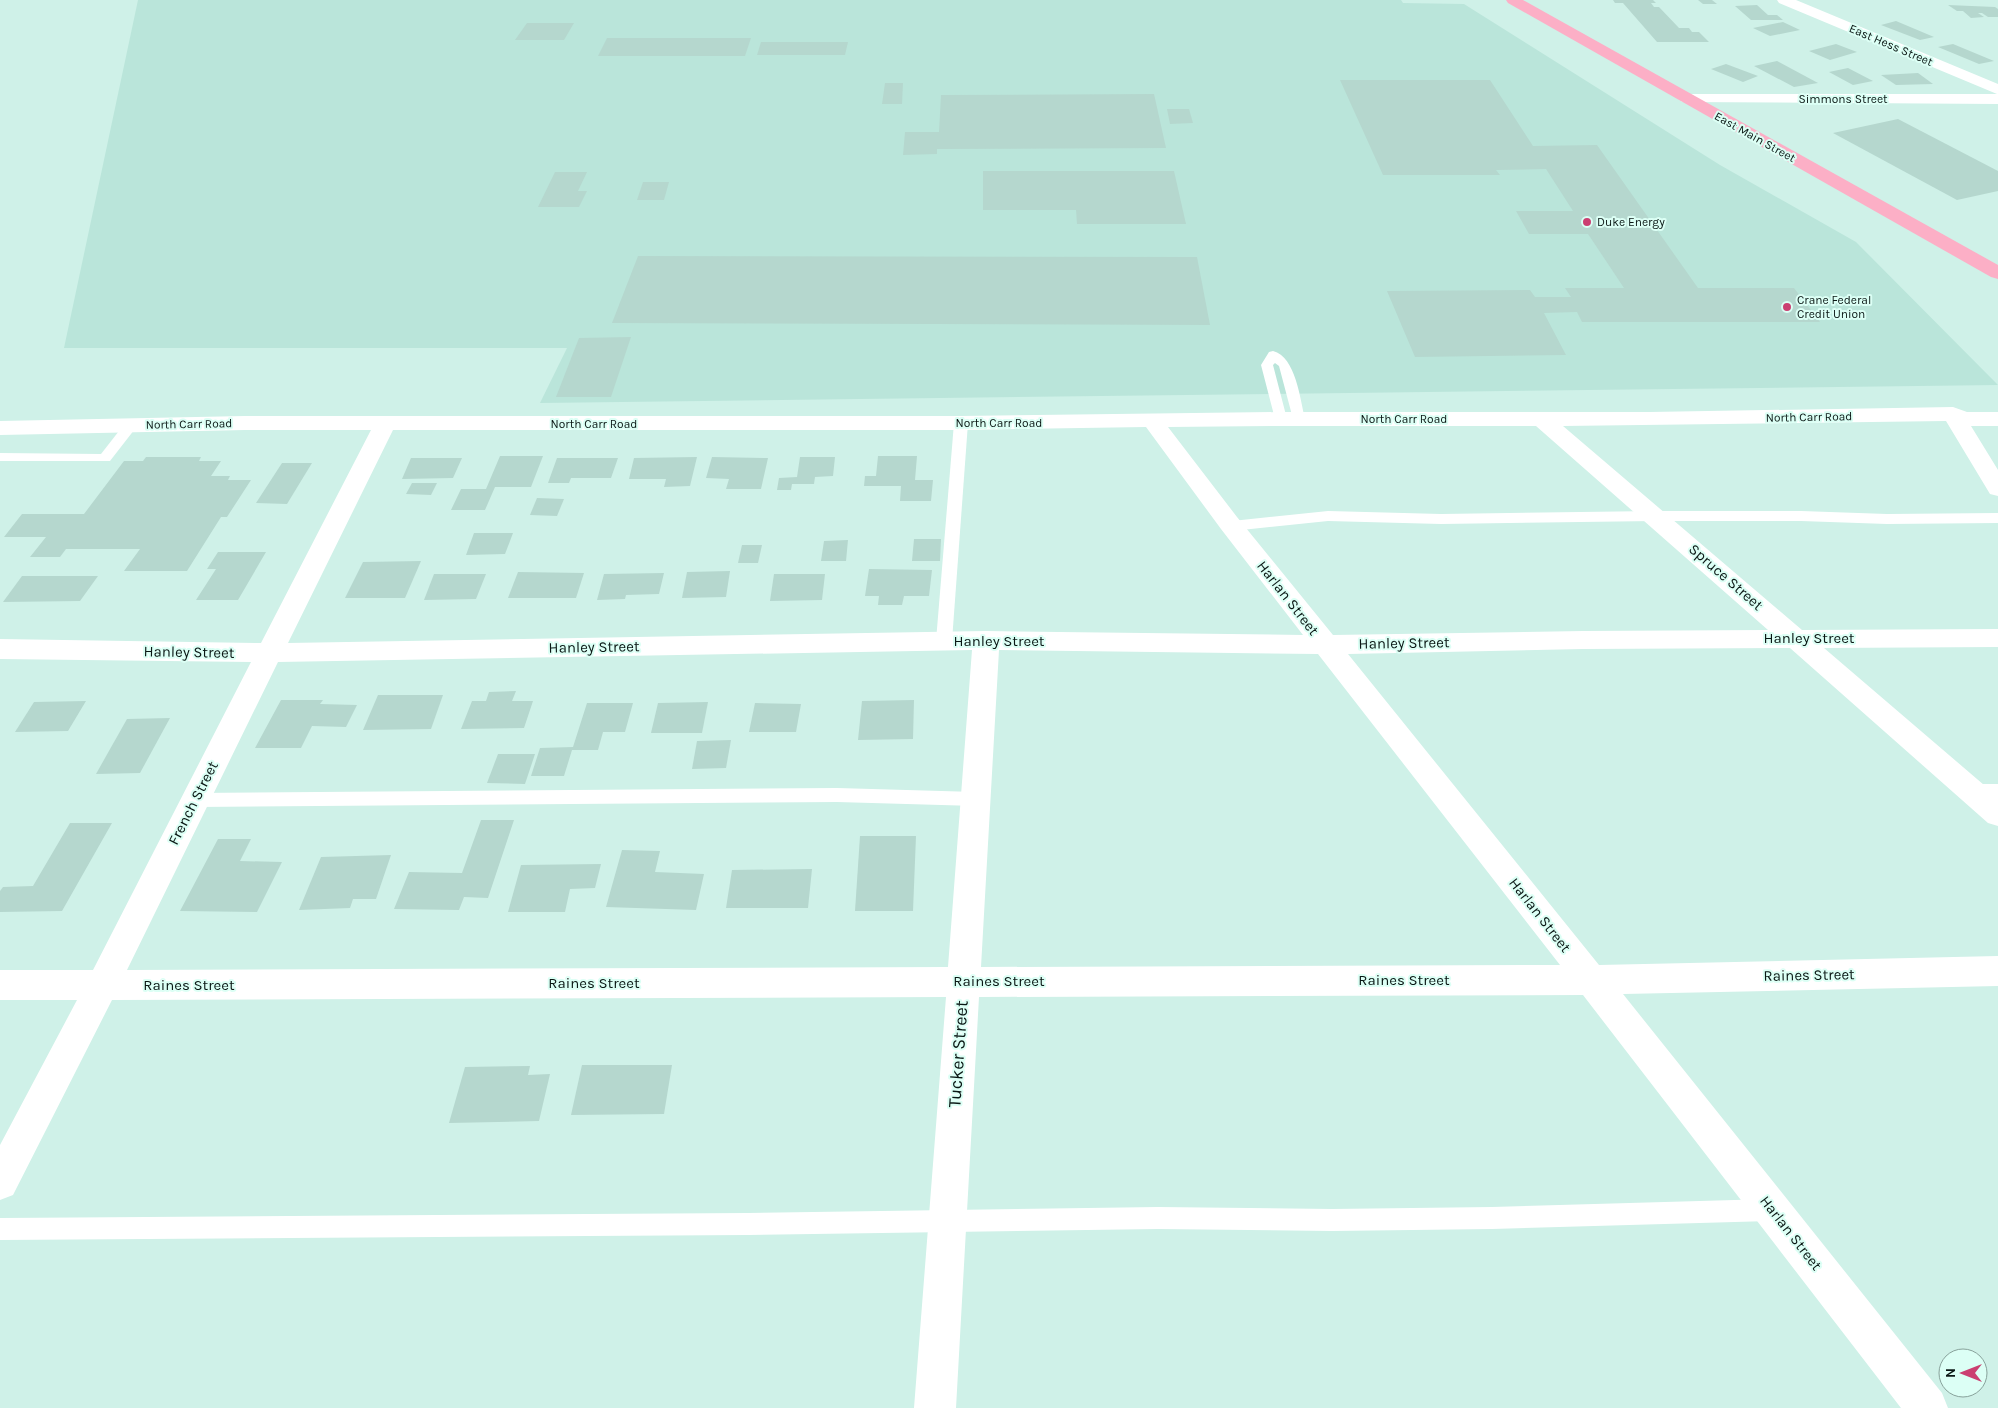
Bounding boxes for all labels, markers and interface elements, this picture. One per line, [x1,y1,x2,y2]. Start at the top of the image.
street label: East Hess Street [1847,21,1935,69]
street label: Simmons Street [1798,92,1888,106]
street label: East Main Street [1712,109,1798,165]
place label: Duke Energy [1597,215,1665,229]
marker: Duke Energy [1581,216,1593,228]
place label: Crane Federal Credit Union [1797,293,1871,321]
marker: Crane Federal Credit Union [1781,301,1793,313]
street label: North Carr Road [1765,409,1853,425]
street label: North Carr Road [1361,412,1447,426]
street label: North Carr Road [145,416,233,432]
street label: North Carr Road [956,416,1042,430]
street label: North Carr Road [551,417,637,431]
street label: Spruce Street [1685,540,1767,614]
street label: Harlan Street [1253,557,1323,639]
street label: Hanley Street [1764,629,1855,647]
street label: Hanley Street [954,632,1045,650]
street label: Hanley Street [1358,633,1450,653]
street label: Hanley Street [548,637,640,657]
street label: Hanley Street [143,642,235,662]
street label: French Street [164,758,222,848]
street label: Harlan Street [1505,874,1575,956]
street label: Raines Street [1763,965,1855,985]
street label: Raines Street [1358,971,1450,989]
street label: Raines Street [953,972,1045,990]
street label: Raines Street [548,974,640,992]
street label: Raines Street [143,976,235,994]
street label: Tucker Street [943,999,973,1108]
street label: Harlan Street [1756,1192,1826,1274]
north arrow [1938,1348,1988,1398]
text: N [1942,1368,1959,1378]

